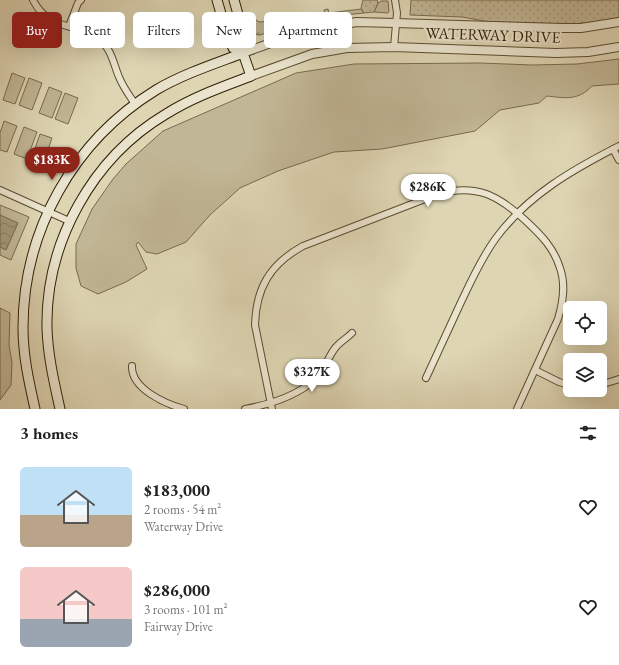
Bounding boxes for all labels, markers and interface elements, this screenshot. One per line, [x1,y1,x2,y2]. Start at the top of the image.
chip: Buy [12,12,62,48]
chip: Rent [70,12,125,48]
chip: Filters [133,12,194,48]
chip: New [202,12,256,48]
chip: Apartment [264,12,352,48]
street label: WATERWAY DRIVE [425,22,561,48]
pin: $183K [24,147,80,181]
text: $183K [34,151,70,168]
pin: $286K [400,174,456,208]
text: $286K [410,178,446,195]
map controls [563,301,607,397]
button: locate [563,301,607,345]
button: layers [563,353,607,397]
pin: $327K [284,359,340,393]
text: $327K [294,363,330,380]
text: 3 homes [20,422,78,444]
icon: filters [577,422,599,444]
text: $183,000 [144,479,210,501]
icon: home [52,483,100,531]
icon: heart [577,496,599,518]
text: 2 rooms · 54 m² [144,501,221,518]
text: Waterway Drive [144,518,223,535]
text: $286,000 [144,579,210,601]
icon: home [52,583,100,631]
icon: heart [577,596,599,618]
text: 3 rooms · 101 m² [144,601,228,618]
text: Fairway Drive [144,618,213,635]

